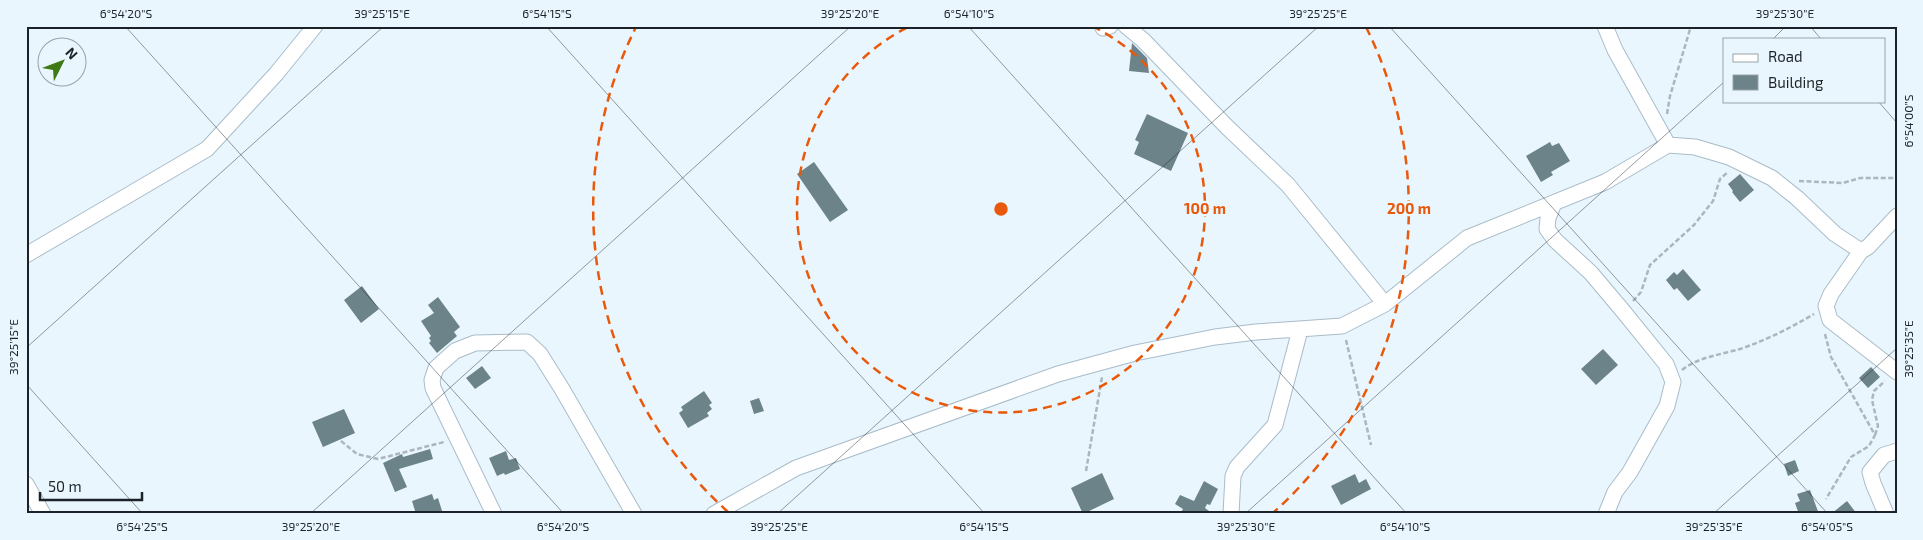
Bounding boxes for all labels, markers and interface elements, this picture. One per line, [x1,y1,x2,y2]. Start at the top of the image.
text: 6°54'20"S [100,6,152,20]
text: 39°25'15"E [354,6,410,20]
text: 6°54'15"S [522,6,572,20]
text: 39°25'20"E [821,6,880,20]
text: 6°54'10"S [944,6,994,20]
text: 39°25'25"E [1289,6,1347,20]
text: 39°25'30"E [1756,6,1814,20]
north arrow [38,38,88,88]
legend [1723,38,1886,102]
text: N [62,44,82,62]
text: Road [1768,47,1803,65]
text: Building [1768,73,1824,91]
text: 6°54'00"S [1901,94,1915,147]
text: 100 m [1184,199,1226,217]
text: 200 m [1387,199,1431,217]
centre of rings [992,200,1010,218]
text: 39°25'15"E [6,319,20,375]
text: 39°25'35"E [1901,320,1915,378]
scale bar [40,470,142,502]
text: 50 m [48,477,82,495]
text: 6°54'25"S [116,519,168,533]
text: 39°25'20"E [282,519,341,533]
text: 6°54'20"S [537,519,589,533]
text: 39°25'25"E [750,519,808,533]
text: 6°54'15"S [959,519,1009,533]
text: 39°25'30"E [1217,519,1275,533]
text: 6°54'10"S [1380,519,1430,533]
text: 39°25'35"E [1685,519,1743,533]
text: 6°54'05"S [1801,519,1853,533]

